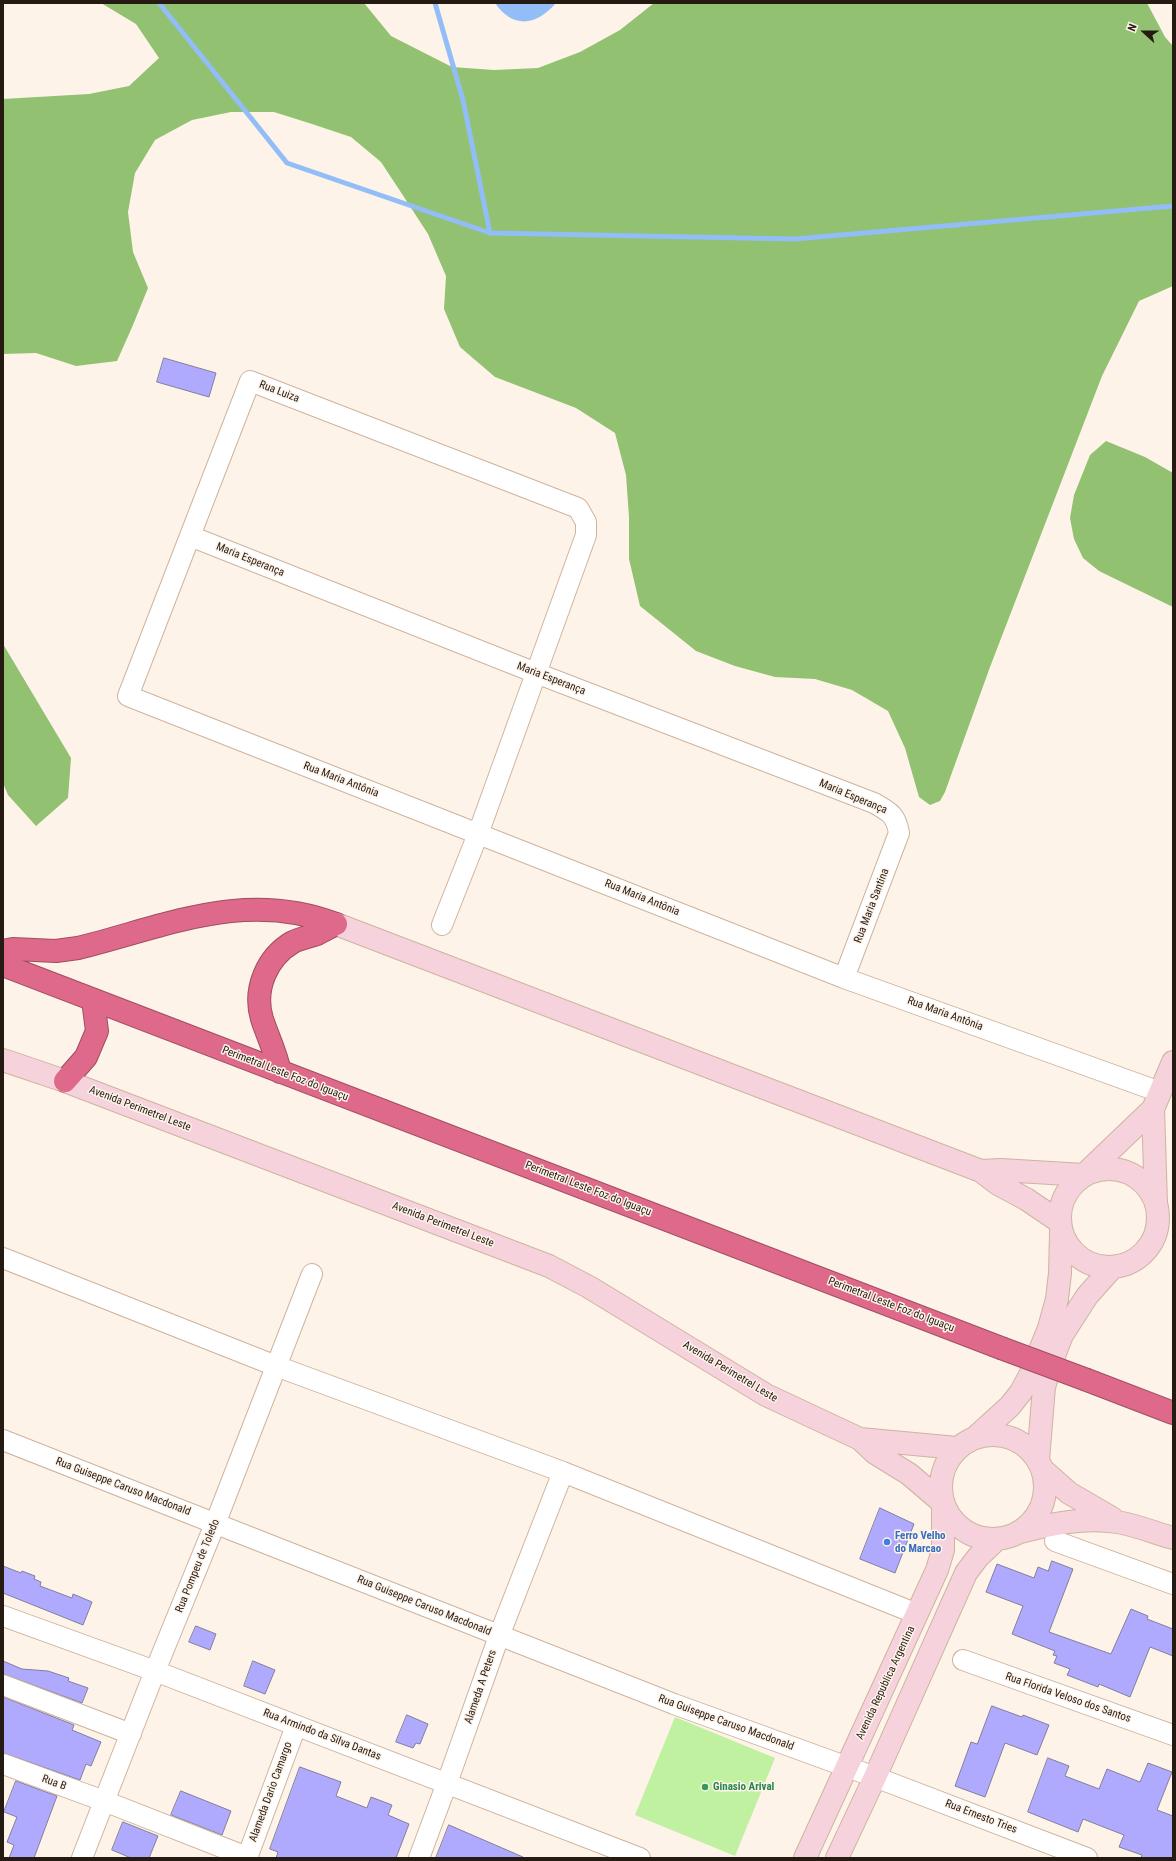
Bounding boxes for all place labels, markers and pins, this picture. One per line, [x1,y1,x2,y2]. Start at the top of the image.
place label: Ferro Velho do Marcao [895,1529,946,1555]
marker: Ferro Velho do Marcao [882,1537,892,1547]
place label: Ginasio Arival [713,1780,774,1794]
marker: Ginasio Arival [700,1782,710,1792]

